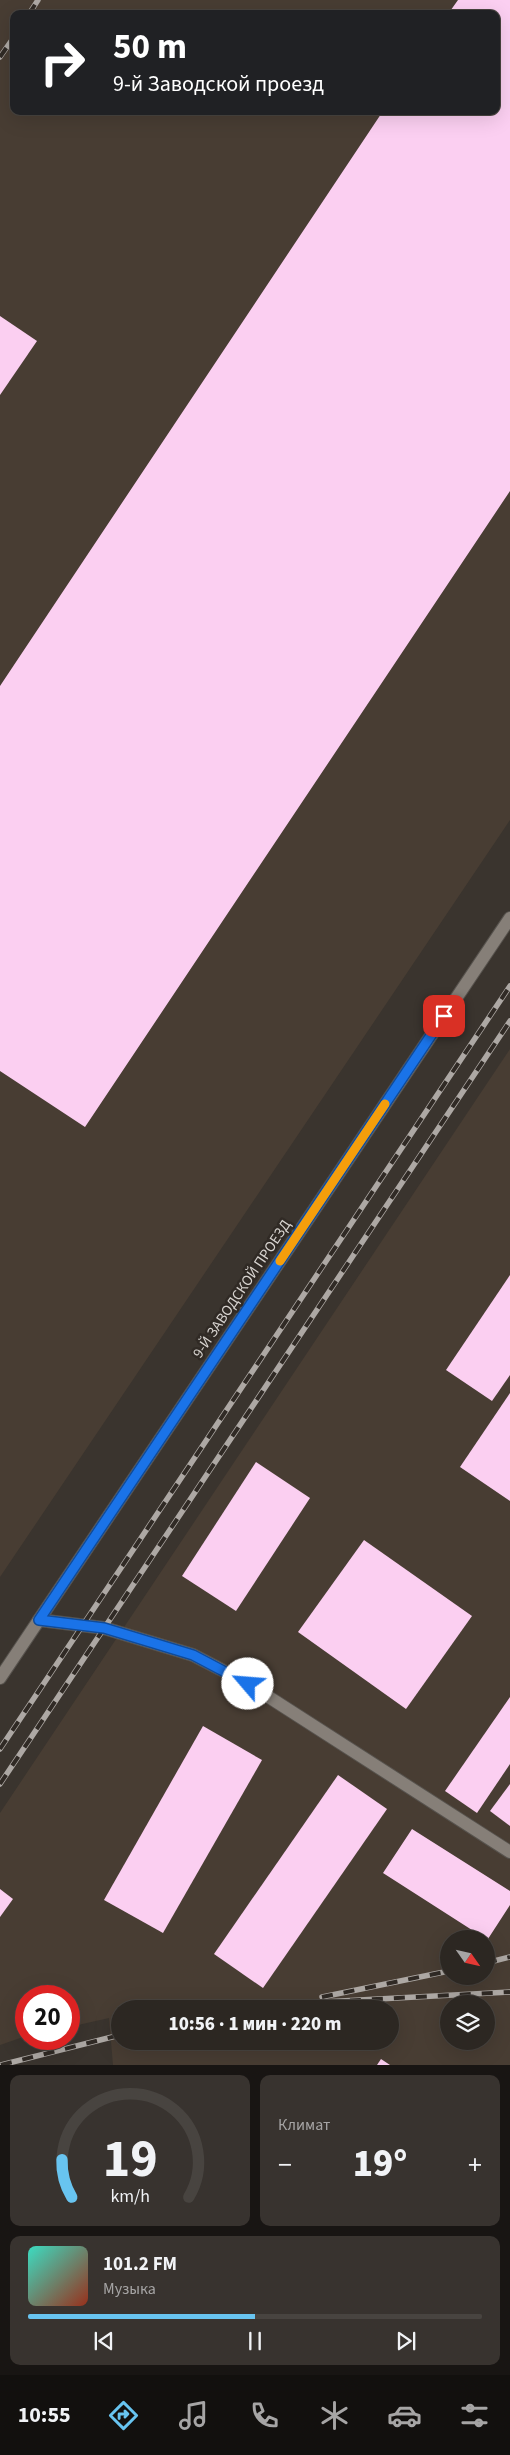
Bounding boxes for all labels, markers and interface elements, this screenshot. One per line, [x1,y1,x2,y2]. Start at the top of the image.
text: 50 m [113,22,187,72]
icon: right [30,30,95,95]
text: 9-й Заводской проезд [113,68,324,100]
pin [423,995,465,1037]
icon: arrive [430,1002,458,1030]
street label: 9-Й ЗАВОДСКОЙ ПРОЕЗД [188,1215,296,1362]
position arrow [221,1657,273,1709]
north arrow [440,1930,495,1985]
map controls [440,1930,495,2050]
speed limit sign: 20 [15,1985,80,2050]
button: layers [440,1995,495,2050]
text: 10:56 · 1 мин · 220 m [169,2011,341,2038]
text: Климат [278,2114,330,2136]
text: 19 [103,2123,157,2197]
text: 19° [353,2137,407,2191]
text: − [278,2145,292,2185]
text: + [468,2145,482,2185]
text: km/h [110,2184,150,2209]
text: 101.2 FM [103,2251,177,2278]
text: Музыка [103,2278,156,2300]
icon: previous [90,2327,118,2355]
icon: pause [241,2327,269,2355]
icon: next [392,2327,420,2355]
icon: directions [106,2398,141,2433]
icon: music [176,2398,211,2433]
icon: phone [247,2398,282,2433]
icon: climate [317,2398,352,2433]
icon: car [387,2398,422,2433]
icon: filters [457,2398,492,2433]
text: 10:55 [18,2399,71,2431]

